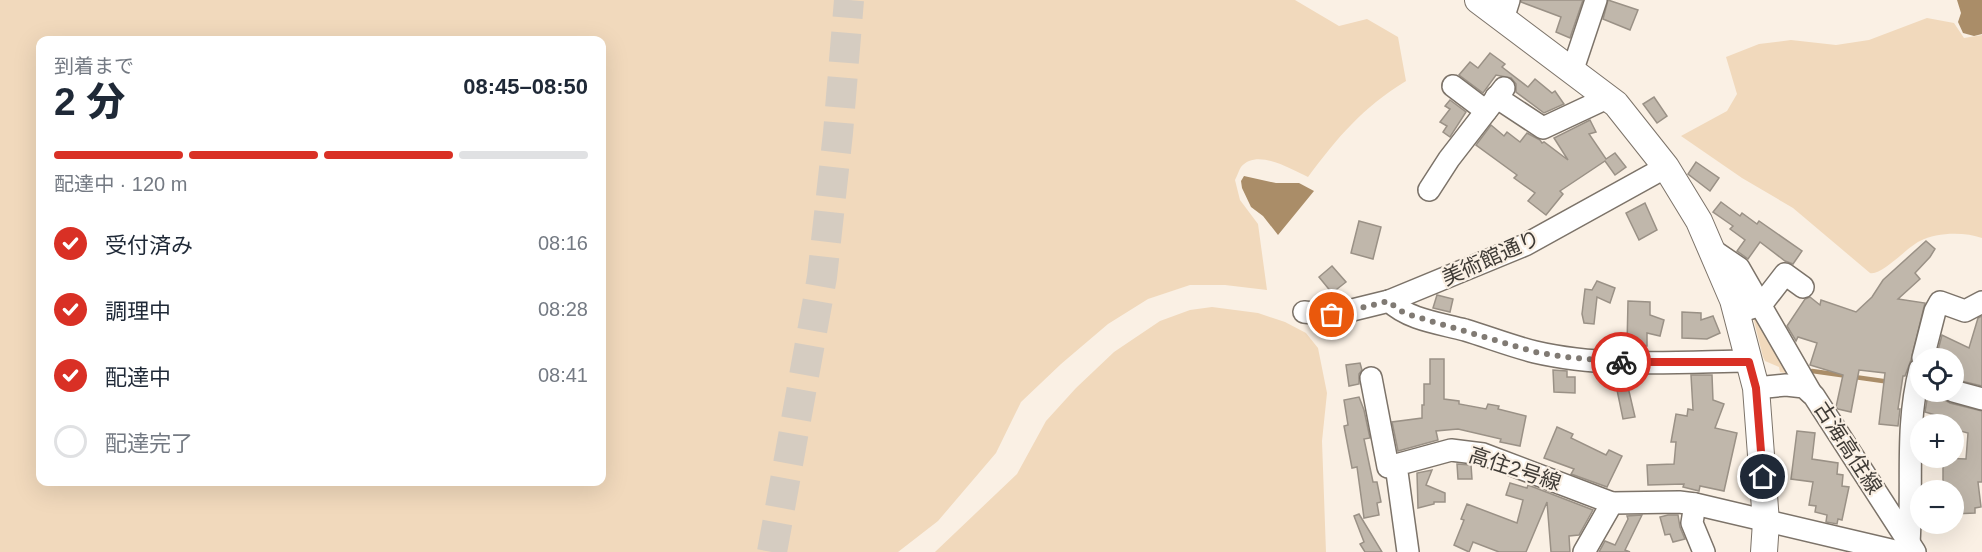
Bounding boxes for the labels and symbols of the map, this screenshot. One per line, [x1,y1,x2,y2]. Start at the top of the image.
street label: 美術館通り [1438,226,1543,289]
pin [1306,289,1357,340]
courier [1591,332,1651,392]
street label: 古海高住線 [1810,397,1887,498]
street label: 高住2号線 [1466,443,1564,494]
pin [1737,451,1788,502]

